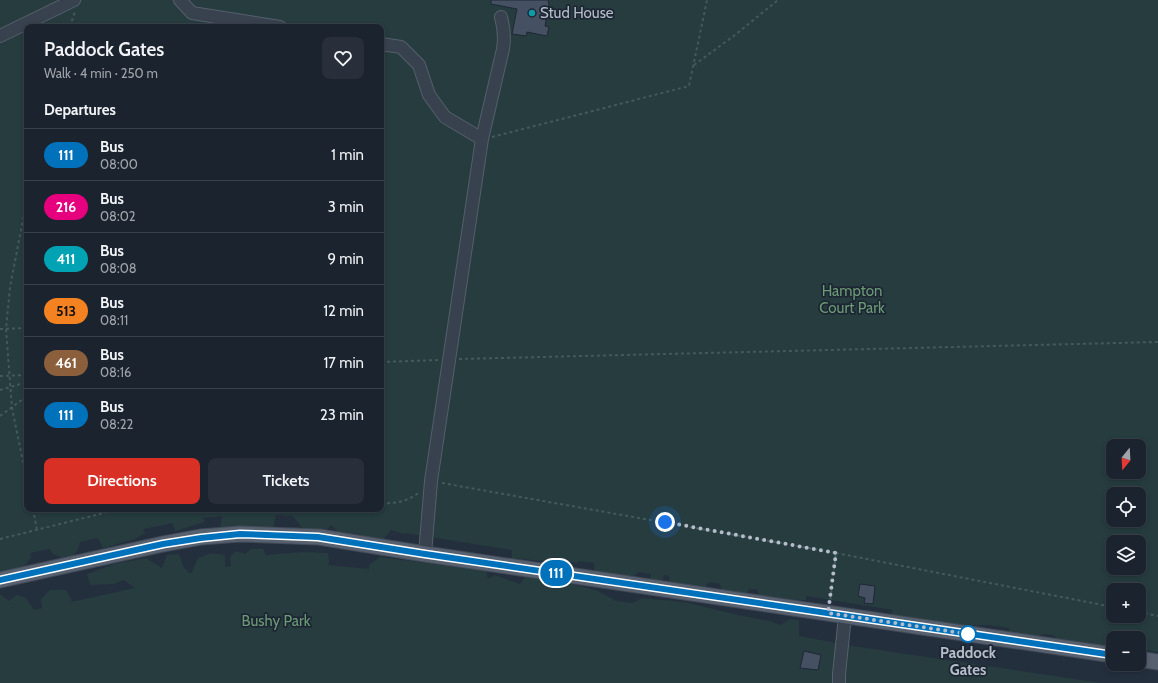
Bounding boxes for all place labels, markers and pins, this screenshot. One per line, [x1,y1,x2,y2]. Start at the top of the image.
place label: Stud House [540,4,614,22]
marker: Stud House [527,8,537,18]
marker: Paddock Gates [959,625,977,643]
place label: Paddock Gates [940,644,997,679]

